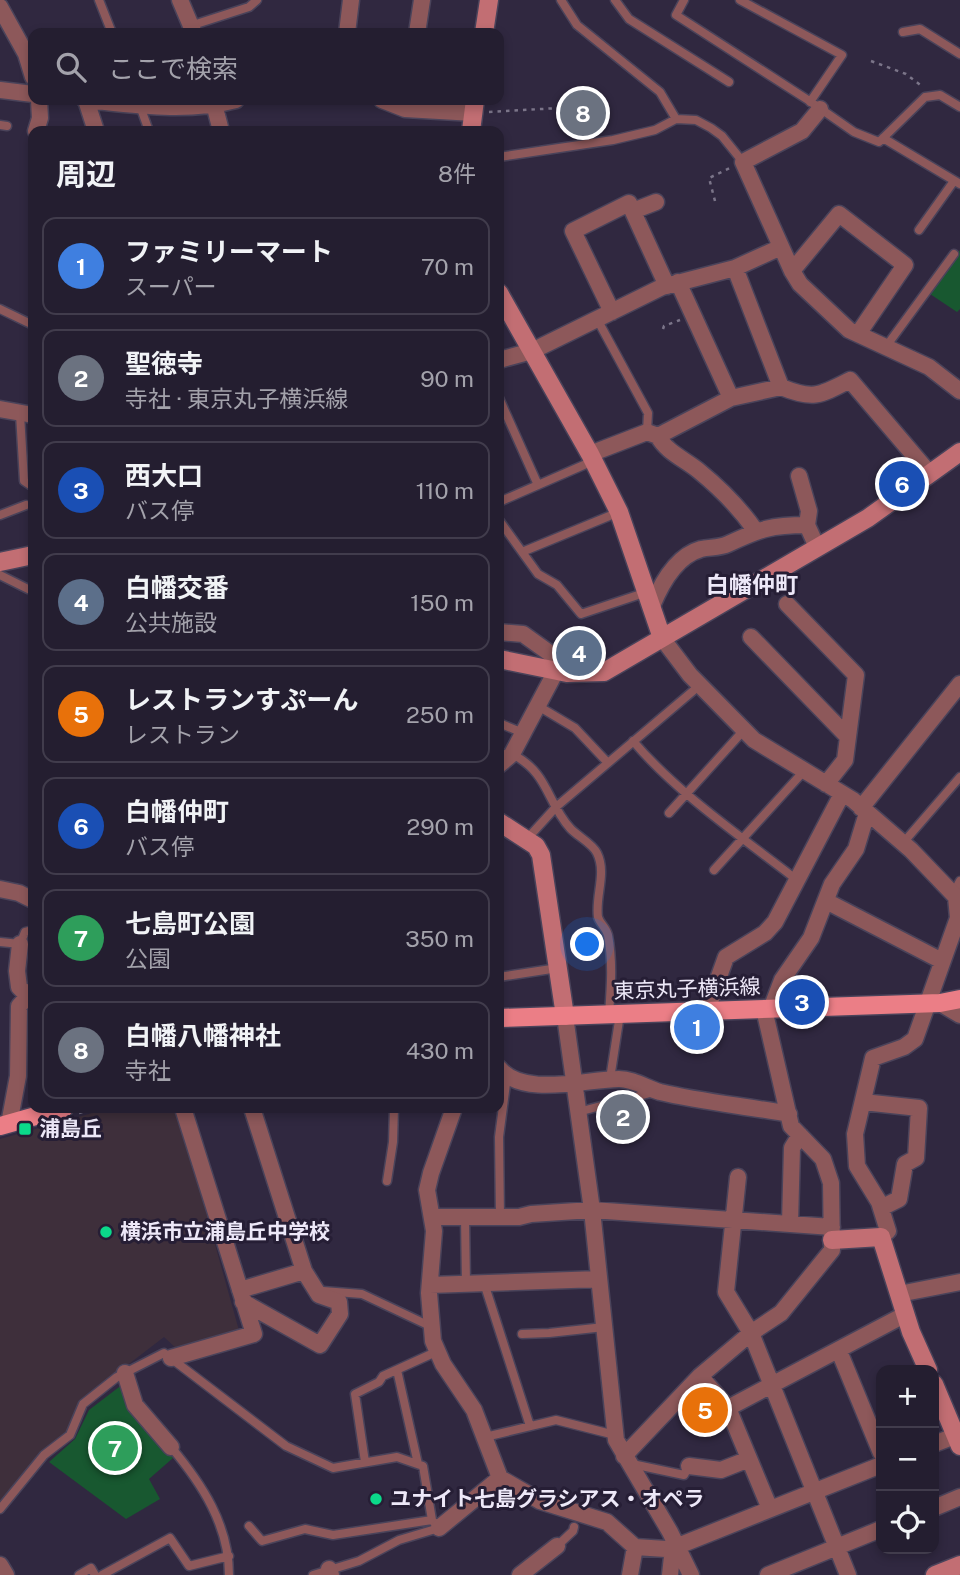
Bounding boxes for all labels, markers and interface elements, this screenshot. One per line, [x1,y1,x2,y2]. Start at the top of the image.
search box [28,28,504,105]
icon: search [52,48,90,86]
text: ここで検索 [108,53,238,84]
pin: 8 [560,87,606,139]
text: 周辺 [56,156,116,192]
text: 8件 [438,160,476,187]
text: ファミリーマート [125,236,333,267]
text: 1 [76,253,86,280]
text: 70 m [421,253,474,280]
text: スーパー [125,273,217,300]
text: 聖徳寺 [125,348,203,379]
text: 2 [74,365,88,392]
text: 90 m [420,365,474,392]
text: 寺社 · 東京丸子横浜線 [125,385,348,412]
pin: 6 [879,458,925,510]
text: 西大口 [125,460,203,491]
text: 3 [73,477,89,504]
text: 110 m [416,477,474,504]
text: バス停 [125,497,194,524]
district label: 白幡仲町 [706,571,798,598]
text: 白幡交番 [125,572,229,603]
text: 4 [73,589,89,616]
text: 150 m [410,589,474,616]
text: 公共施設 [125,609,217,636]
pin: 4 [556,627,602,679]
text: レストランすぷーん [125,684,358,715]
text: 5 [73,701,89,728]
text: 250 m [406,701,474,728]
text: レストラン [125,721,240,748]
text: 白幡仲町 [125,796,229,827]
text: 6 [73,813,89,840]
text: 290 m [407,813,474,840]
text: バス停 [125,833,194,860]
text: 七島町公園 [125,908,255,939]
text: 7 [74,925,88,952]
text: 350 m [405,925,474,952]
your location [570,927,604,961]
text: 公園 [125,945,171,972]
street label: 東京丸子横浜線 [613,973,761,1004]
pin: 3 [779,976,825,1028]
pin: 1 [674,1001,720,1053]
text: 白幡八幡神社 [125,1020,281,1051]
text: 8 [73,1037,89,1064]
text: 430 m [406,1037,474,1064]
text: 寺社 [125,1057,171,1084]
pin: 2 [600,1091,646,1143]
place label: 浦島丘 [39,1116,102,1141]
marker: 浦島丘 [17,1121,33,1137]
place label: 横浜市立浦島丘中学校 [120,1219,330,1244]
marker: 横浜市立浦島丘中学校 [98,1224,114,1240]
map controls [876,1365,939,1554]
button: + [876,1365,939,1428]
pin: 5 [682,1384,728,1436]
pin: 7 [92,1422,138,1474]
button: − [876,1428,939,1491]
place label: ユナイト七島グラシアス・オペラ [390,1486,705,1511]
marker: ユナイト七島グラシアス・オペラ [368,1491,384,1507]
button: locate [876,1491,939,1554]

